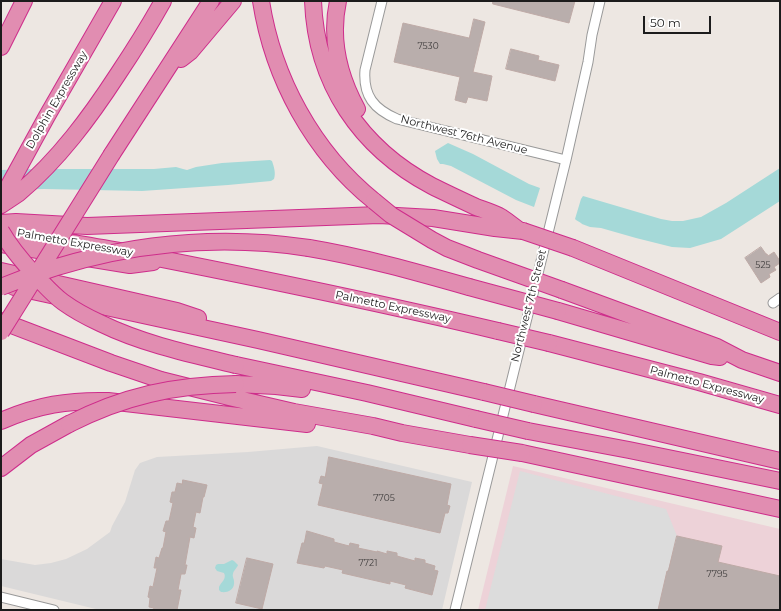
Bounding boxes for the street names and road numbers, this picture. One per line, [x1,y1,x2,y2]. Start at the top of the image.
street label: Dolphin Expressway [24,49,90,151]
street label: Northwest 76th Avenue [399,113,529,157]
street label: Palmetto Expressway [16,226,134,260]
street label: Northwest 7th Street [509,248,549,364]
street label: Palmetto Expressway [334,288,452,326]
street label: Palmetto Expressway [648,363,766,407]

